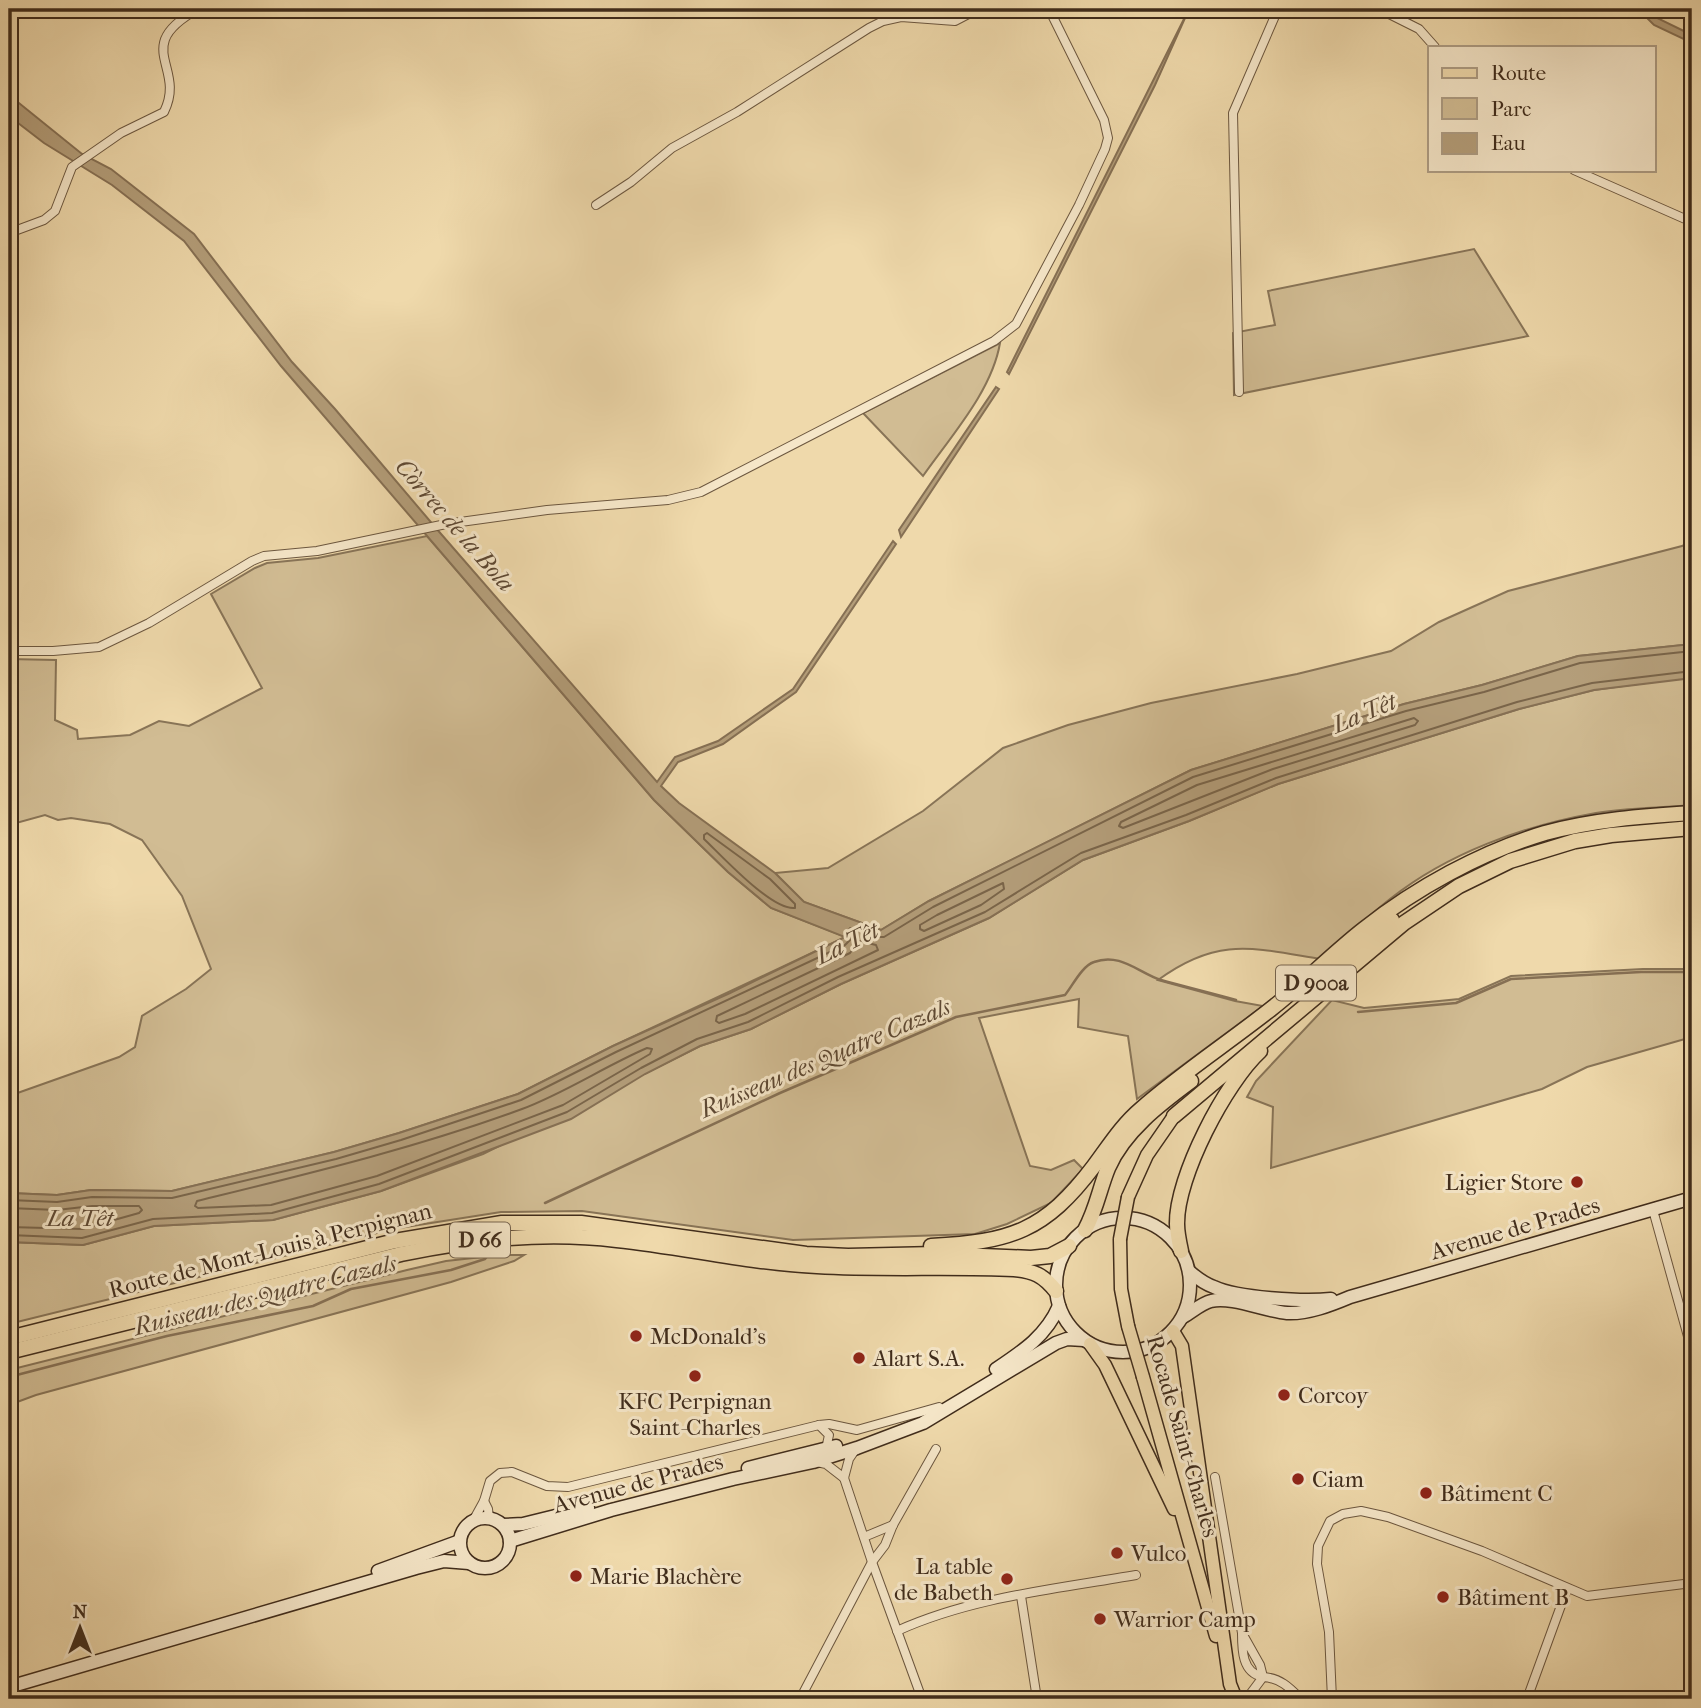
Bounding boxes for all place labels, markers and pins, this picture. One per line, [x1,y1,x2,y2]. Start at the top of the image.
place label: Ligier Store [1445,1169,1563,1196]
marker: Ligier Store [1569,1174,1585,1190]
place label: McDonald's [650,1323,766,1350]
marker: McDonald's [628,1328,644,1344]
place label: Alart S.A. [872,1345,965,1372]
marker: Alart S.A. [851,1350,867,1366]
marker: KFC Perpignan Saint-Charles [687,1368,703,1384]
place label: Corcoy [1298,1382,1369,1409]
marker: Corcoy [1276,1387,1292,1403]
place label: KFC Perpignan Saint-Charles [618,1388,772,1441]
place label: Ciam [1312,1466,1364,1493]
marker: Ciam [1290,1471,1306,1487]
place label: Bâtiment C [1440,1480,1553,1507]
marker: Bâtiment C [1418,1485,1434,1501]
place label: Vulco [1130,1540,1187,1567]
marker: Vulco [1109,1545,1125,1561]
place label: La table de Babeth [894,1553,993,1606]
place label: Marie Blachère [590,1563,742,1590]
marker: Marie Blachère [568,1568,584,1584]
marker: La table de Babeth [999,1571,1015,1587]
place label: Bâtiment B [1457,1584,1569,1611]
marker: Bâtiment B [1435,1589,1451,1605]
place label: Warrior Camp [1113,1606,1256,1633]
marker: Warrior Camp [1092,1611,1108,1627]

